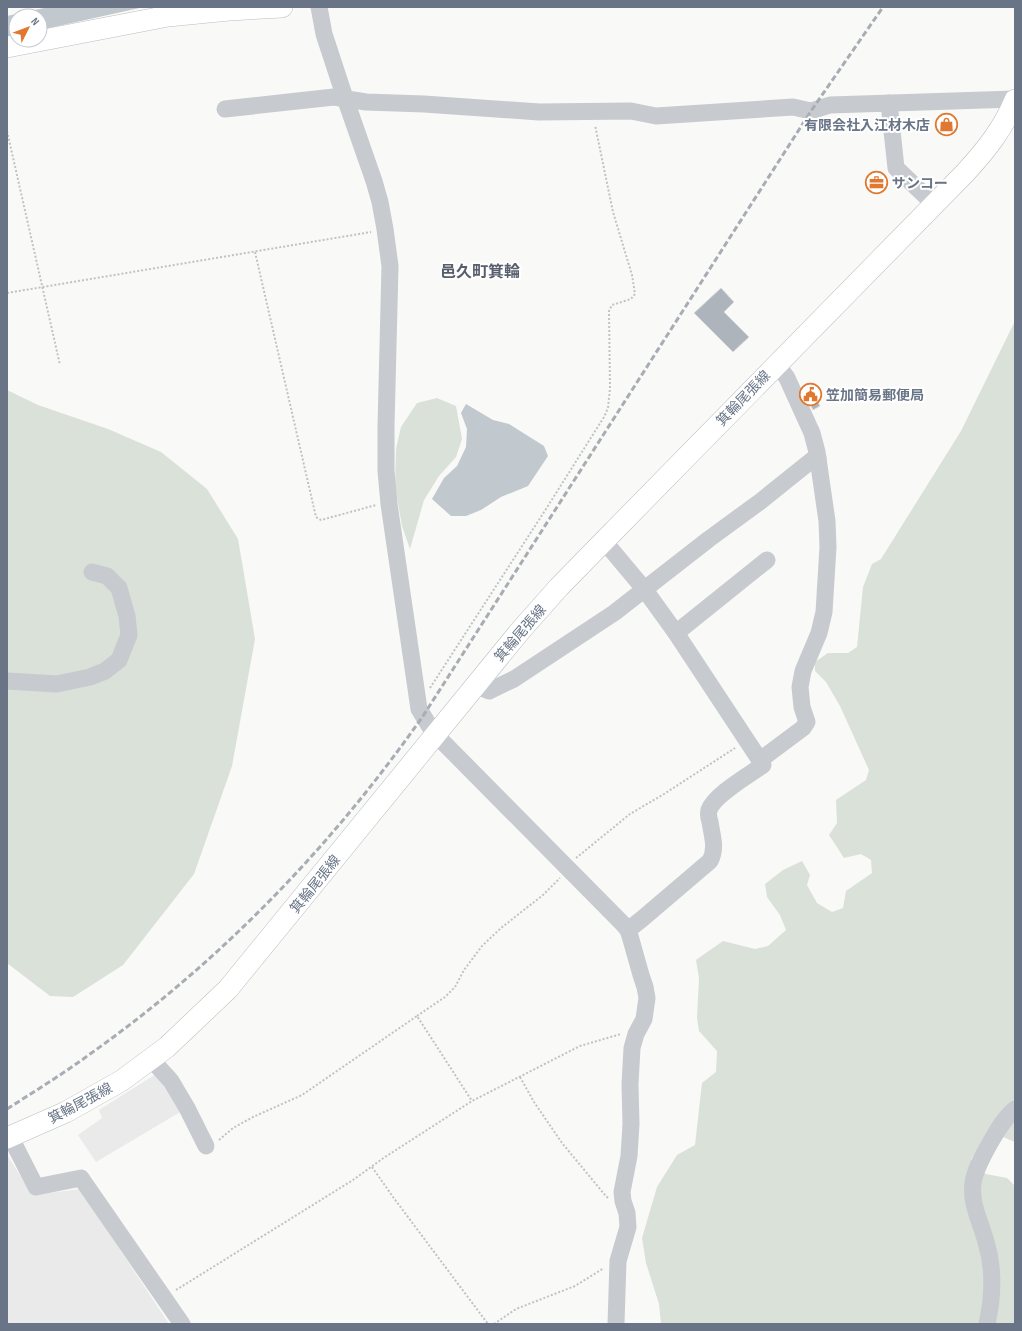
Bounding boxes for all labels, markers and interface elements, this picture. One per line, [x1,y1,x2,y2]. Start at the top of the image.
north arrow [8,8,48,48]
text: N [28,15,42,28]
shop icon: 有限会社入江材木店 [933,112,959,138]
place label: 有限会社入江材木店 [804,117,930,134]
office icon: サンコー [864,170,890,196]
place label: サンコー [892,175,948,192]
district label: 邑久町箕輪 [440,262,520,282]
street label: 箕輪尾張線 [713,367,774,429]
public building icon: 笠加簡易郵便局 [797,382,823,408]
place label: 笠加簡易郵便局 [826,387,924,404]
street label: 箕輪尾張線 [491,601,550,665]
street label: 箕輪尾張線 [287,852,344,917]
street label: 箕輪尾張線 [45,1080,115,1127]

